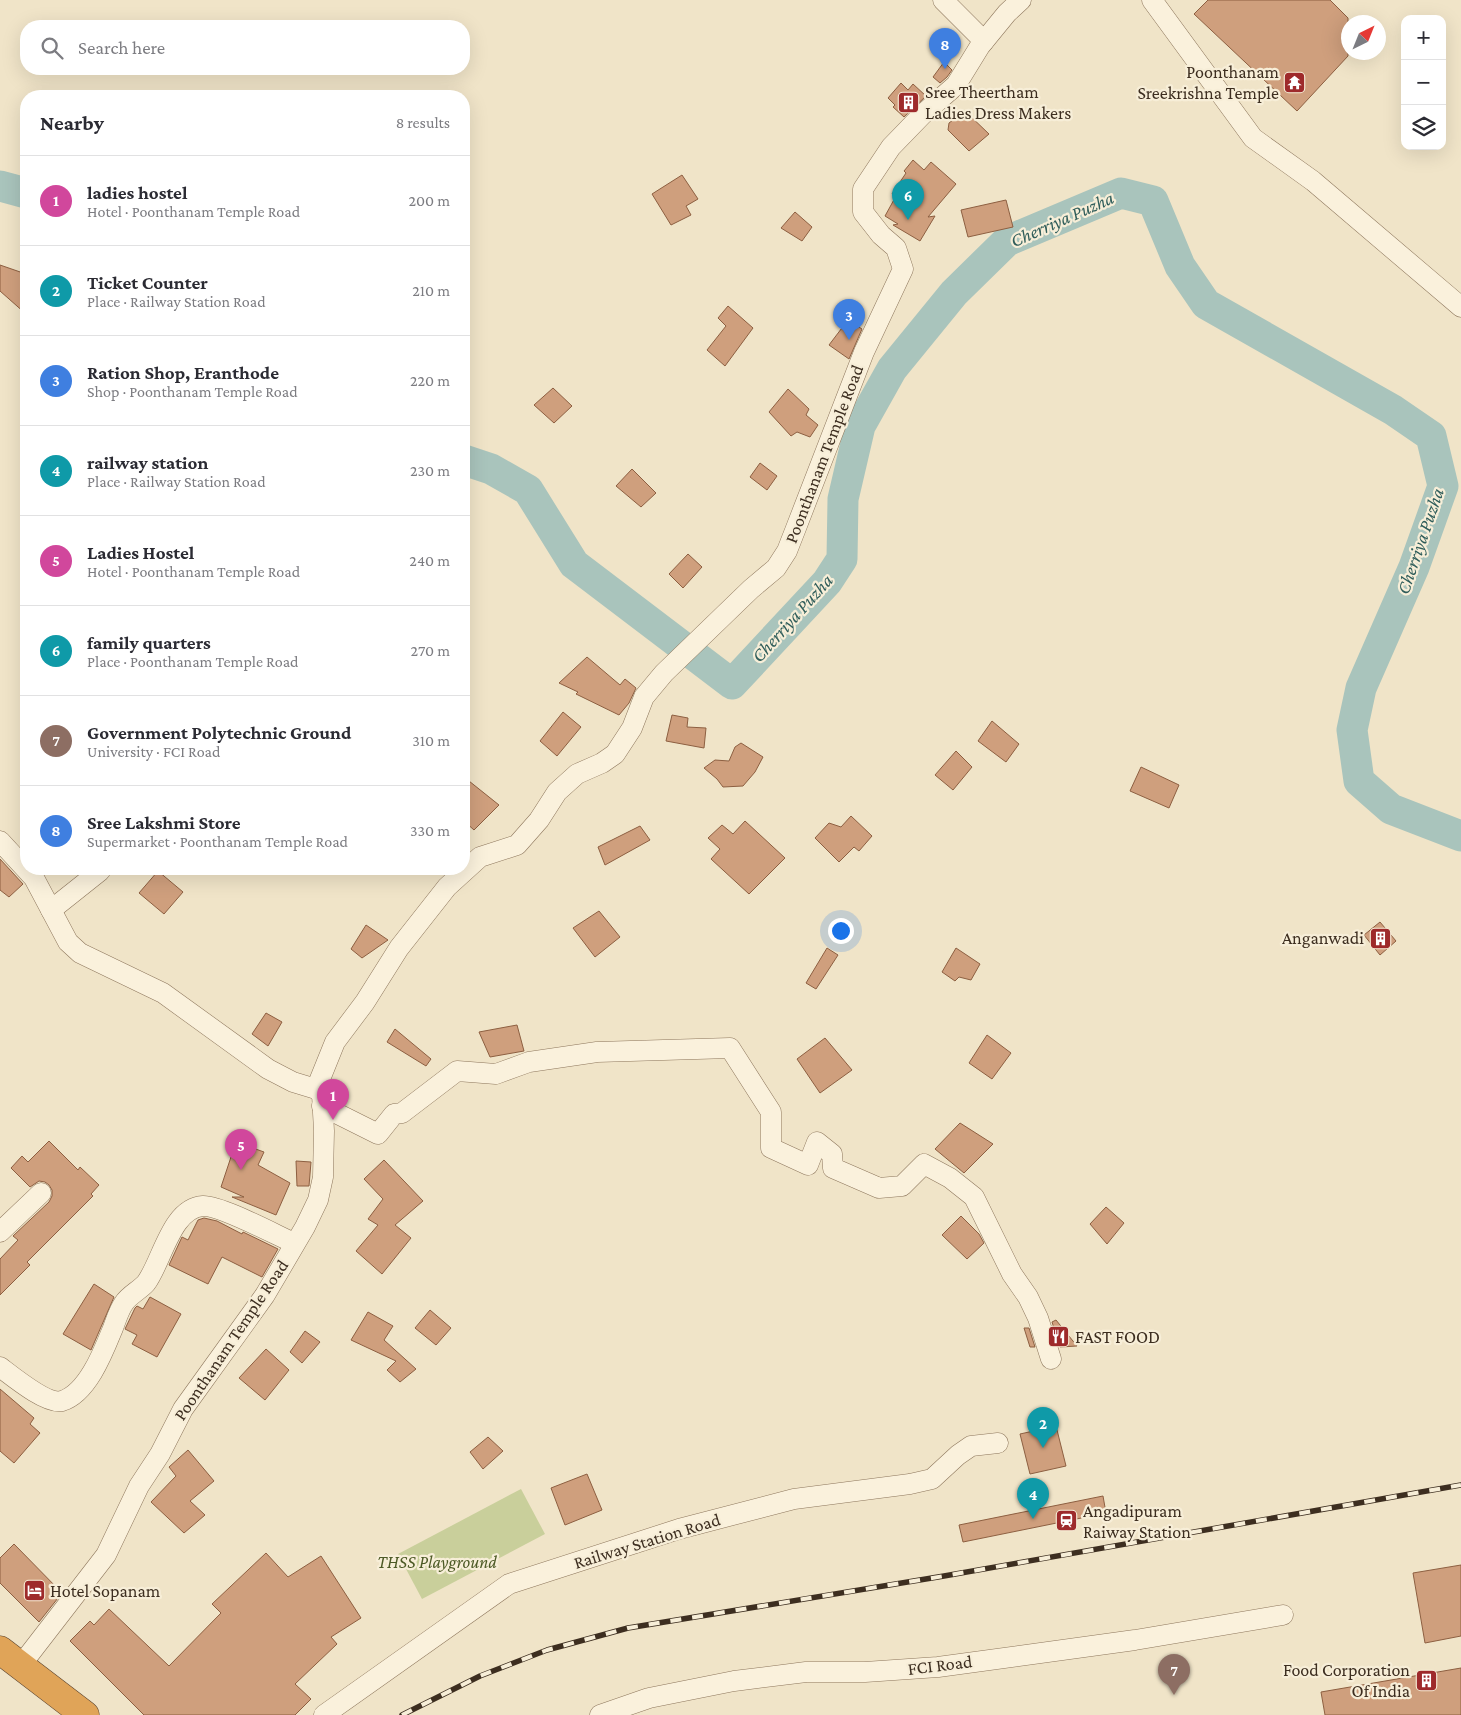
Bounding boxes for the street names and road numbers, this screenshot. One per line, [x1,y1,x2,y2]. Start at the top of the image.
street label: Poonthanam Temple Road [781,362,867,546]
street label: Poonthanam Temple Road [170,1255,293,1424]
street label: Railway Station Road [571,1509,723,1573]
street label: FCI Road [907,1651,974,1679]

